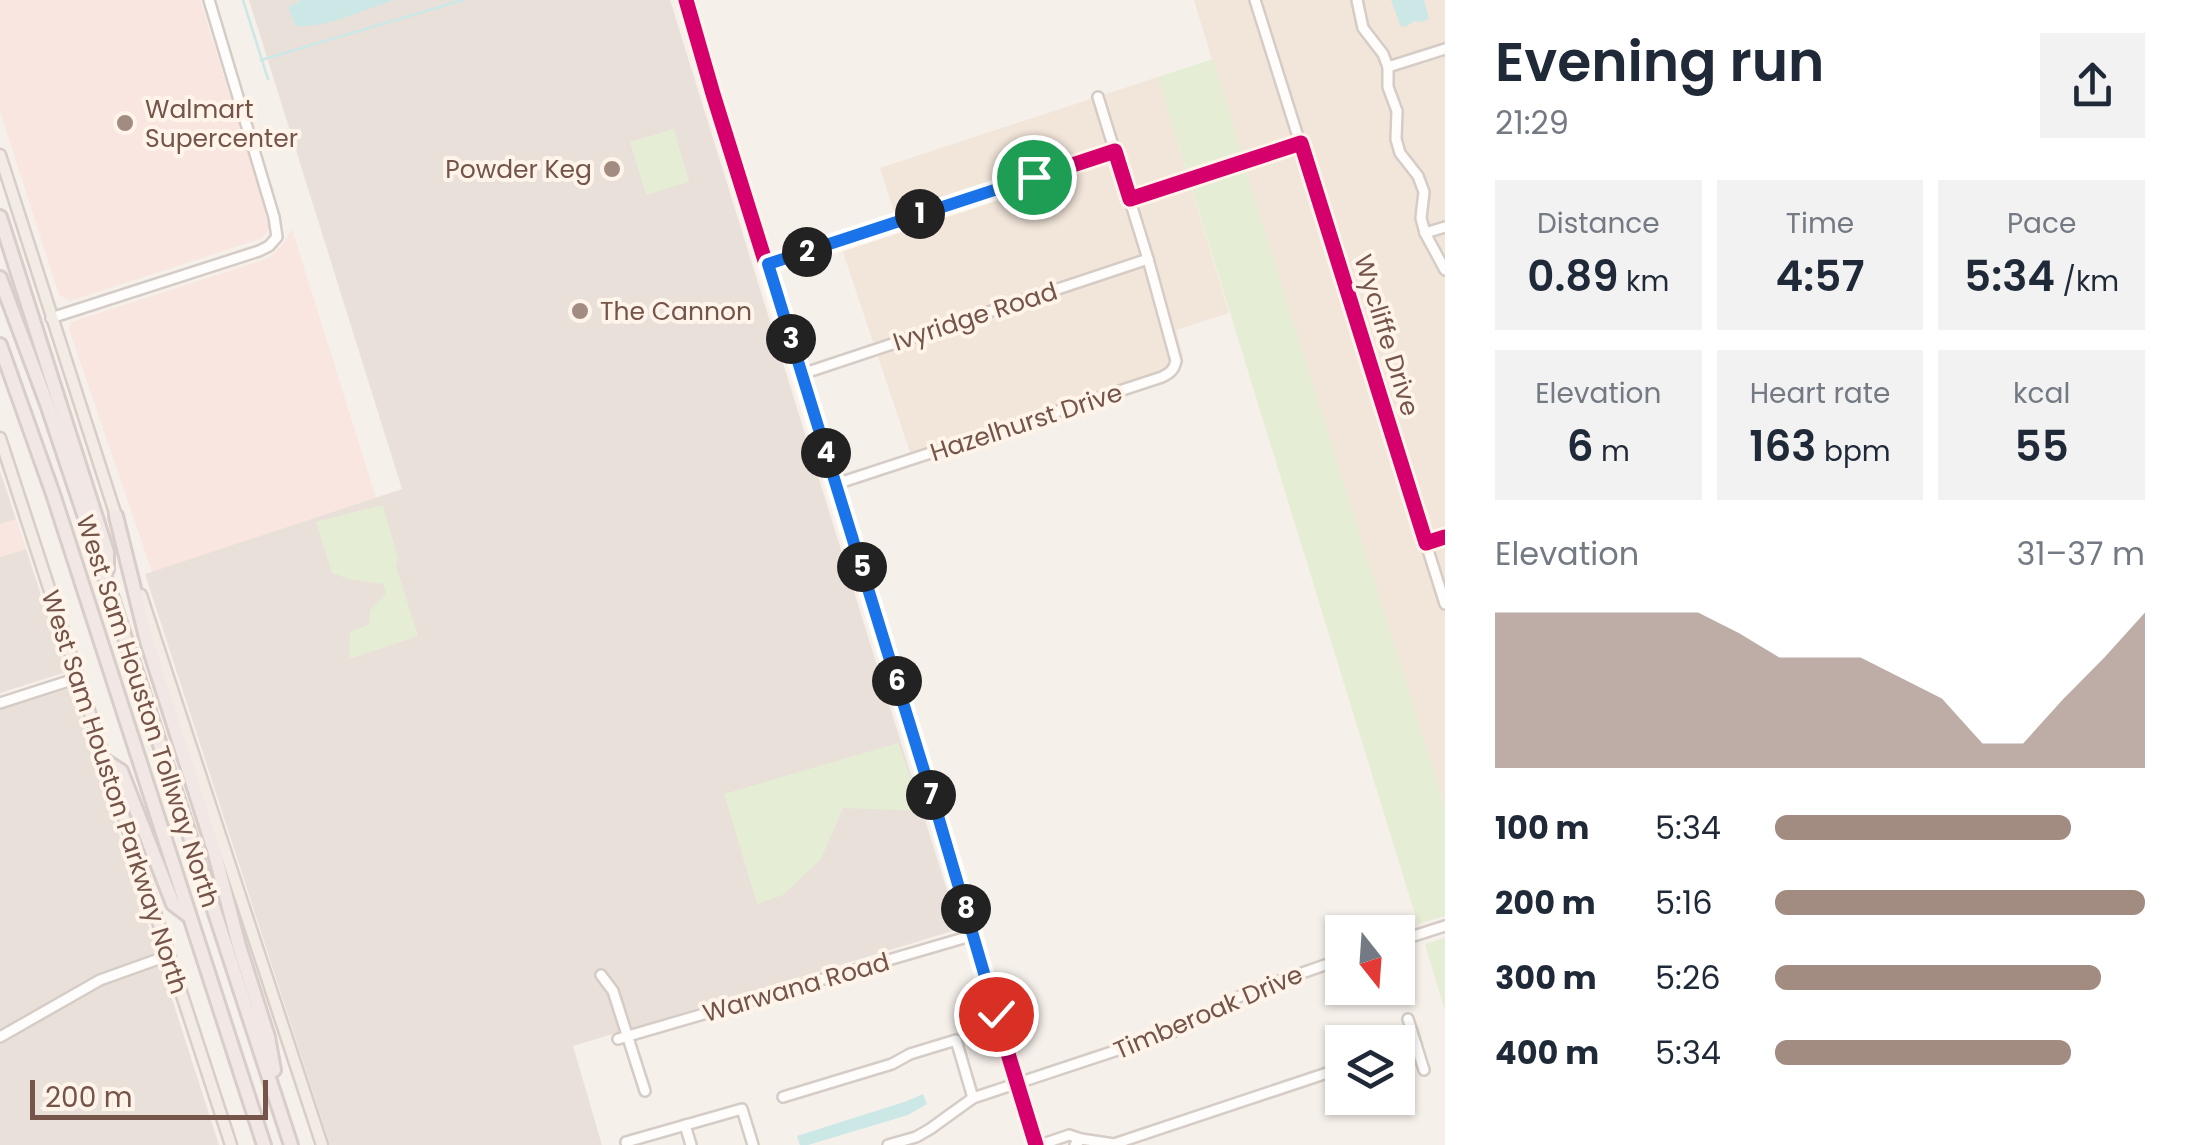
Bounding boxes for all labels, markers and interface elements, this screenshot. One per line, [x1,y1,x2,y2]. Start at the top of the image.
text: Evening run [1495,23,1824,100]
button: share [2040,33,2145,138]
place label: Walmart Supercenter [145,92,298,156]
text: 21:29 [1495,100,1569,145]
marker: Walmart Supercenter [114,112,136,134]
pin [992,135,1077,220]
icon: arrive [1007,150,1062,205]
place label: Powder Keg [445,152,592,187]
marker: Powder Keg [601,158,623,180]
pin: 1 [895,189,945,239]
text: 1 [915,194,925,233]
text: Distance [1537,204,1660,243]
text: Time [1786,204,1854,243]
text: Pace [2007,204,2076,243]
pin: 2 [782,227,832,277]
text: 2 [799,232,815,271]
text: 0.89 [1527,247,1619,306]
text: 4:57 [1776,247,1864,306]
text: 5:34 [1964,247,2055,306]
street label: Wycliffe Drive [1345,250,1428,420]
text: km [1619,262,1669,301]
text: /km [2055,262,2119,301]
street label: Ivyridge Road [889,273,1062,359]
place label: The Cannon [600,294,752,329]
marker: The Cannon [569,300,591,322]
pin: 3 [766,314,816,364]
text: 3 [783,319,799,358]
text: Elevation [1535,374,1661,413]
text: Heart rate [1750,374,1890,413]
text: kcal [2013,374,2070,413]
street label: Hazelhurst Drive [926,375,1127,470]
text: 6 [1567,417,1594,476]
text: 163 [1749,417,1817,476]
text: 55 [2015,417,2069,476]
pin: 4 [801,428,851,478]
text: m [1594,432,1630,471]
text: bpm [1817,432,1891,471]
text: 4 [817,433,835,472]
street label: West Sam Houston Tollway North [67,510,228,912]
text: Elevation [1495,531,1639,576]
text: 31–37 m [2016,531,2145,576]
pin: 5 [837,542,887,592]
text: 5 [853,547,871,586]
street label: West Sam Houston Parkway North [33,586,196,999]
pin: 6 [872,656,922,706]
text: 6 [888,661,906,700]
pin: 7 [906,770,956,820]
text: 7 [924,775,938,814]
text: 100 m [1495,805,1589,850]
text: 5:34 [1655,805,1721,850]
text: 200 m [1495,880,1596,925]
text: 5:16 [1655,880,1712,925]
pin: 8 [941,884,991,934]
text: 8 [957,889,975,928]
north arrow [1325,915,1415,1005]
map controls [1325,915,1415,1115]
street label: Warwana Road [699,944,894,1031]
text: 300 m [1495,955,1597,1000]
text: 5:26 [1655,955,1721,1000]
street label: Timberoak Drive [1108,957,1308,1068]
pin [954,972,1039,1057]
icon: check [969,987,1024,1042]
button: layers [1325,1025,1415,1115]
text: 400 m [1495,1030,1599,1075]
text: 5:34 [1655,1030,1721,1075]
scale bar [30,1075,268,1120]
text: 200 m [45,1078,133,1117]

